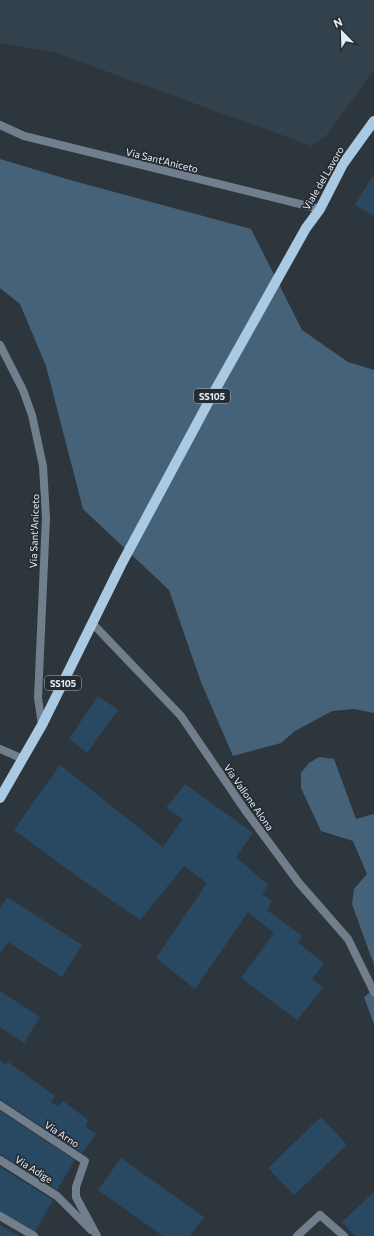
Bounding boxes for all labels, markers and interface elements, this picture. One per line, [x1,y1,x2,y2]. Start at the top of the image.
north arrow [322,12,362,52]
text: N [332,15,344,30]
street label: Viale del Lavoro [300,144,346,212]
street label: Via Sant'Aniceto [124,145,200,175]
road number: SS105 [194,389,230,403]
street label: Via Sant'Aniceto [27,494,41,568]
road number: SS105 [45,676,81,690]
street label: Via Vallone Alona [222,761,276,833]
street label: Via Arno [42,1118,82,1150]
street label: Via Adige [13,1153,55,1185]

